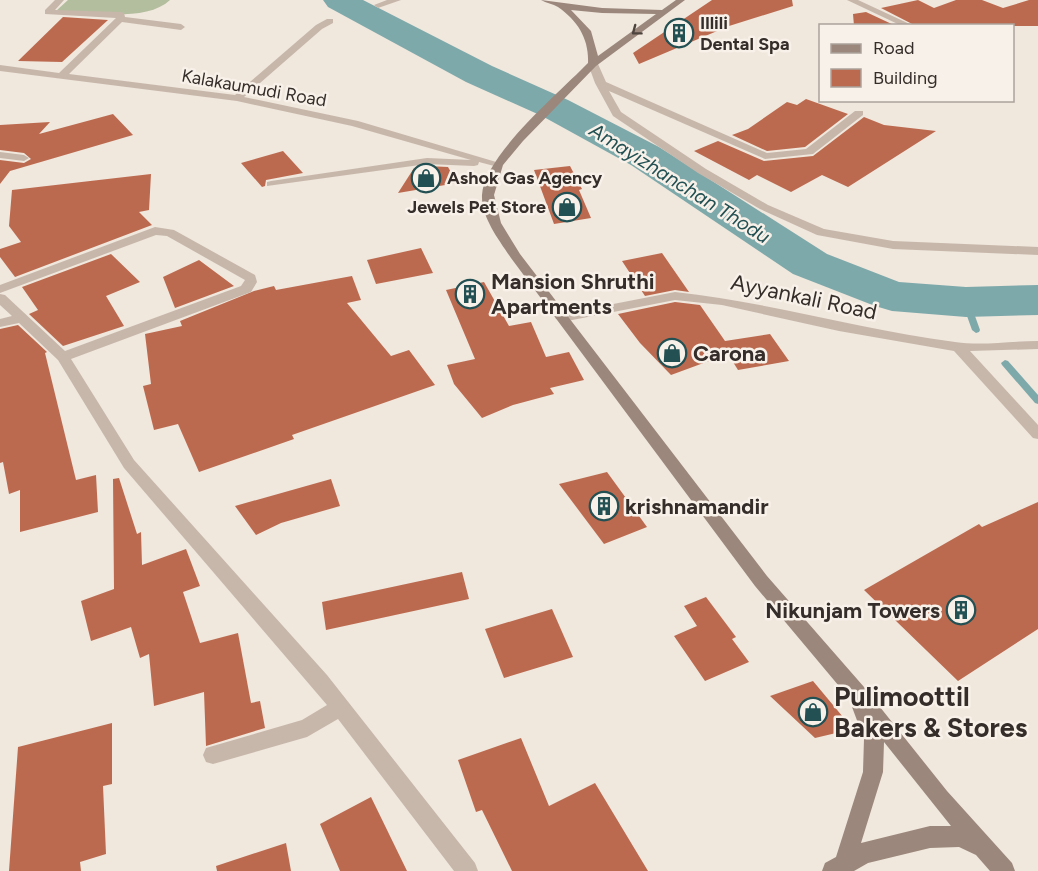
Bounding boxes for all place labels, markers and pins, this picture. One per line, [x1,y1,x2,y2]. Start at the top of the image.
place label: Illili Dental Spa [700,12,790,55]
building icon: Illili Dental Spa [663,17,695,49]
shop icon: Ashok Gas Agency [410,162,442,194]
place label: Ashok Gas Agency [447,167,603,189]
shop icon: Jewels Pet Store [551,191,583,223]
place label: Jewels Pet Store [407,196,546,218]
place label: Mansion Shruthi Apartments [491,268,654,320]
building icon: Mansion Shruthi Apartments [454,278,486,310]
shop icon: Carona [656,337,688,369]
place label: Carona [693,340,766,367]
building icon: krishnamandir [588,490,620,522]
place label: krishnamandir [625,493,769,520]
building icon: Nikunjam Towers [945,594,977,626]
place label: Nikunjam Towers [765,597,940,624]
place label: Pulimoottil Bakers & Stores [834,680,1028,744]
shop icon: Pulimoottil Bakers & Stores [797,696,829,728]

